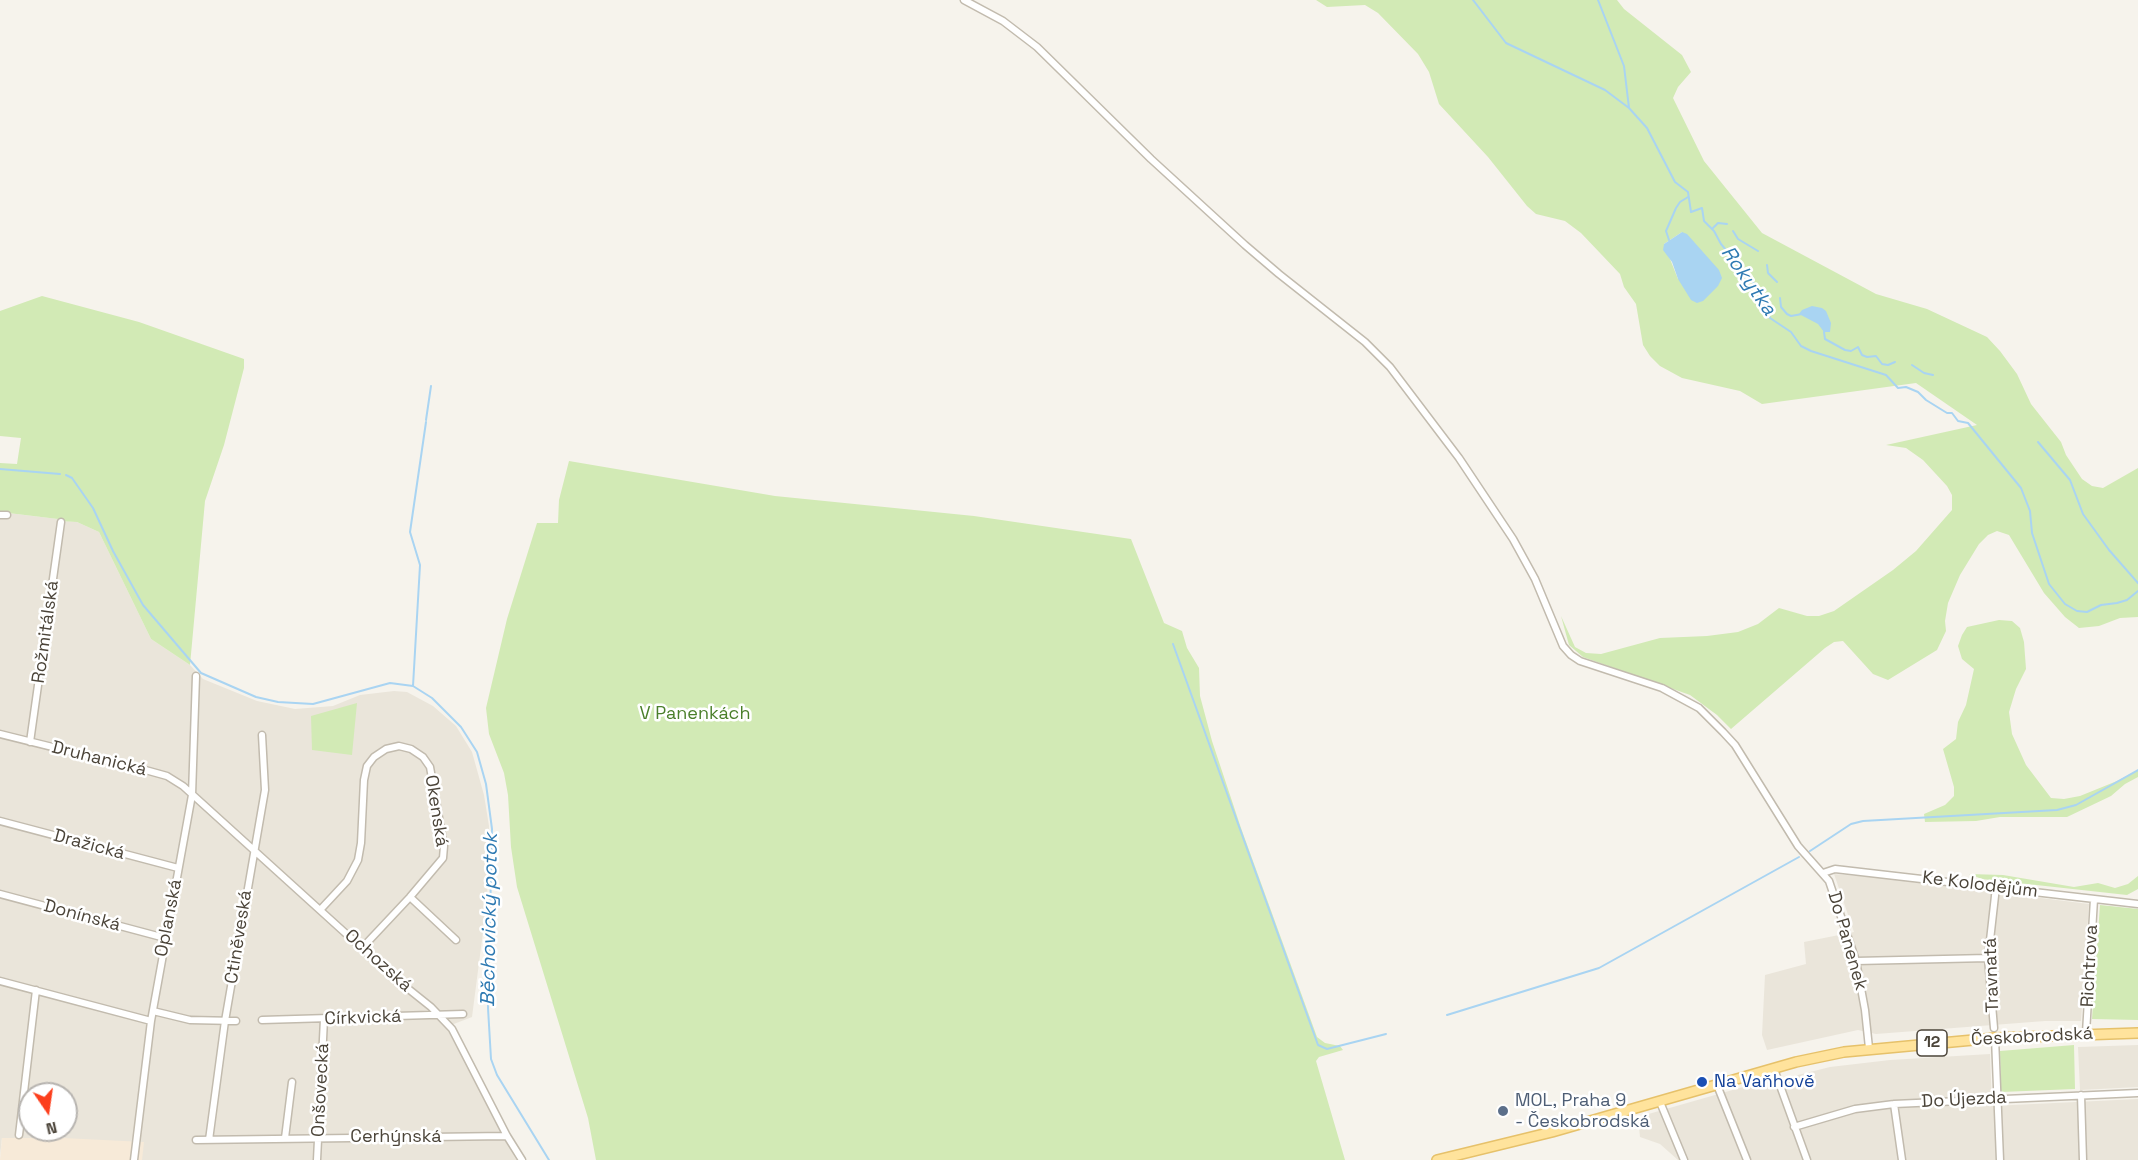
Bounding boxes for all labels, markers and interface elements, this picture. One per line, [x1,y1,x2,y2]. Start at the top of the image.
water label: Rokytka [1715,242,1781,320]
street label: Rožmitálská [28,579,64,685]
park label: V Panenkách [640,703,750,725]
street label: Druhanická [49,737,149,781]
street label: Okenská [420,774,452,848]
street label: Dražická [51,825,127,865]
water label: Běchovický potok [476,833,504,1007]
street label: Ke Kolodějům [1921,867,2039,903]
street label: Oplanská [151,877,187,959]
street label: Ctiněveská [221,888,257,986]
street label: Do Panenek [1823,889,1871,993]
street label: Donínská [41,895,123,937]
street label: Richtrova [2077,924,2103,1008]
street label: Ochozská [340,925,416,997]
street label: Travnatá [1980,937,2004,1013]
street label: Církvická [324,1006,402,1030]
street label: Českobrodská [1970,1023,2094,1051]
road number: 12 [1917,1030,1947,1056]
street label: Onšovecká [308,1043,334,1137]
place label: Na Vaňhově [1714,1071,1815,1093]
marker: Na Vaňhově [1695,1075,1709,1089]
north arrow [18,1082,78,1142]
street label: Do Újezda [1921,1087,2007,1113]
place label: MOL, Praha 9 - Českobrodská [1515,1090,1650,1132]
marker: MOL, Praha 9 - Českobrodská [1496,1104,1510,1118]
text: N [44,1117,59,1140]
street label: Cerhýnská [350,1126,442,1148]

